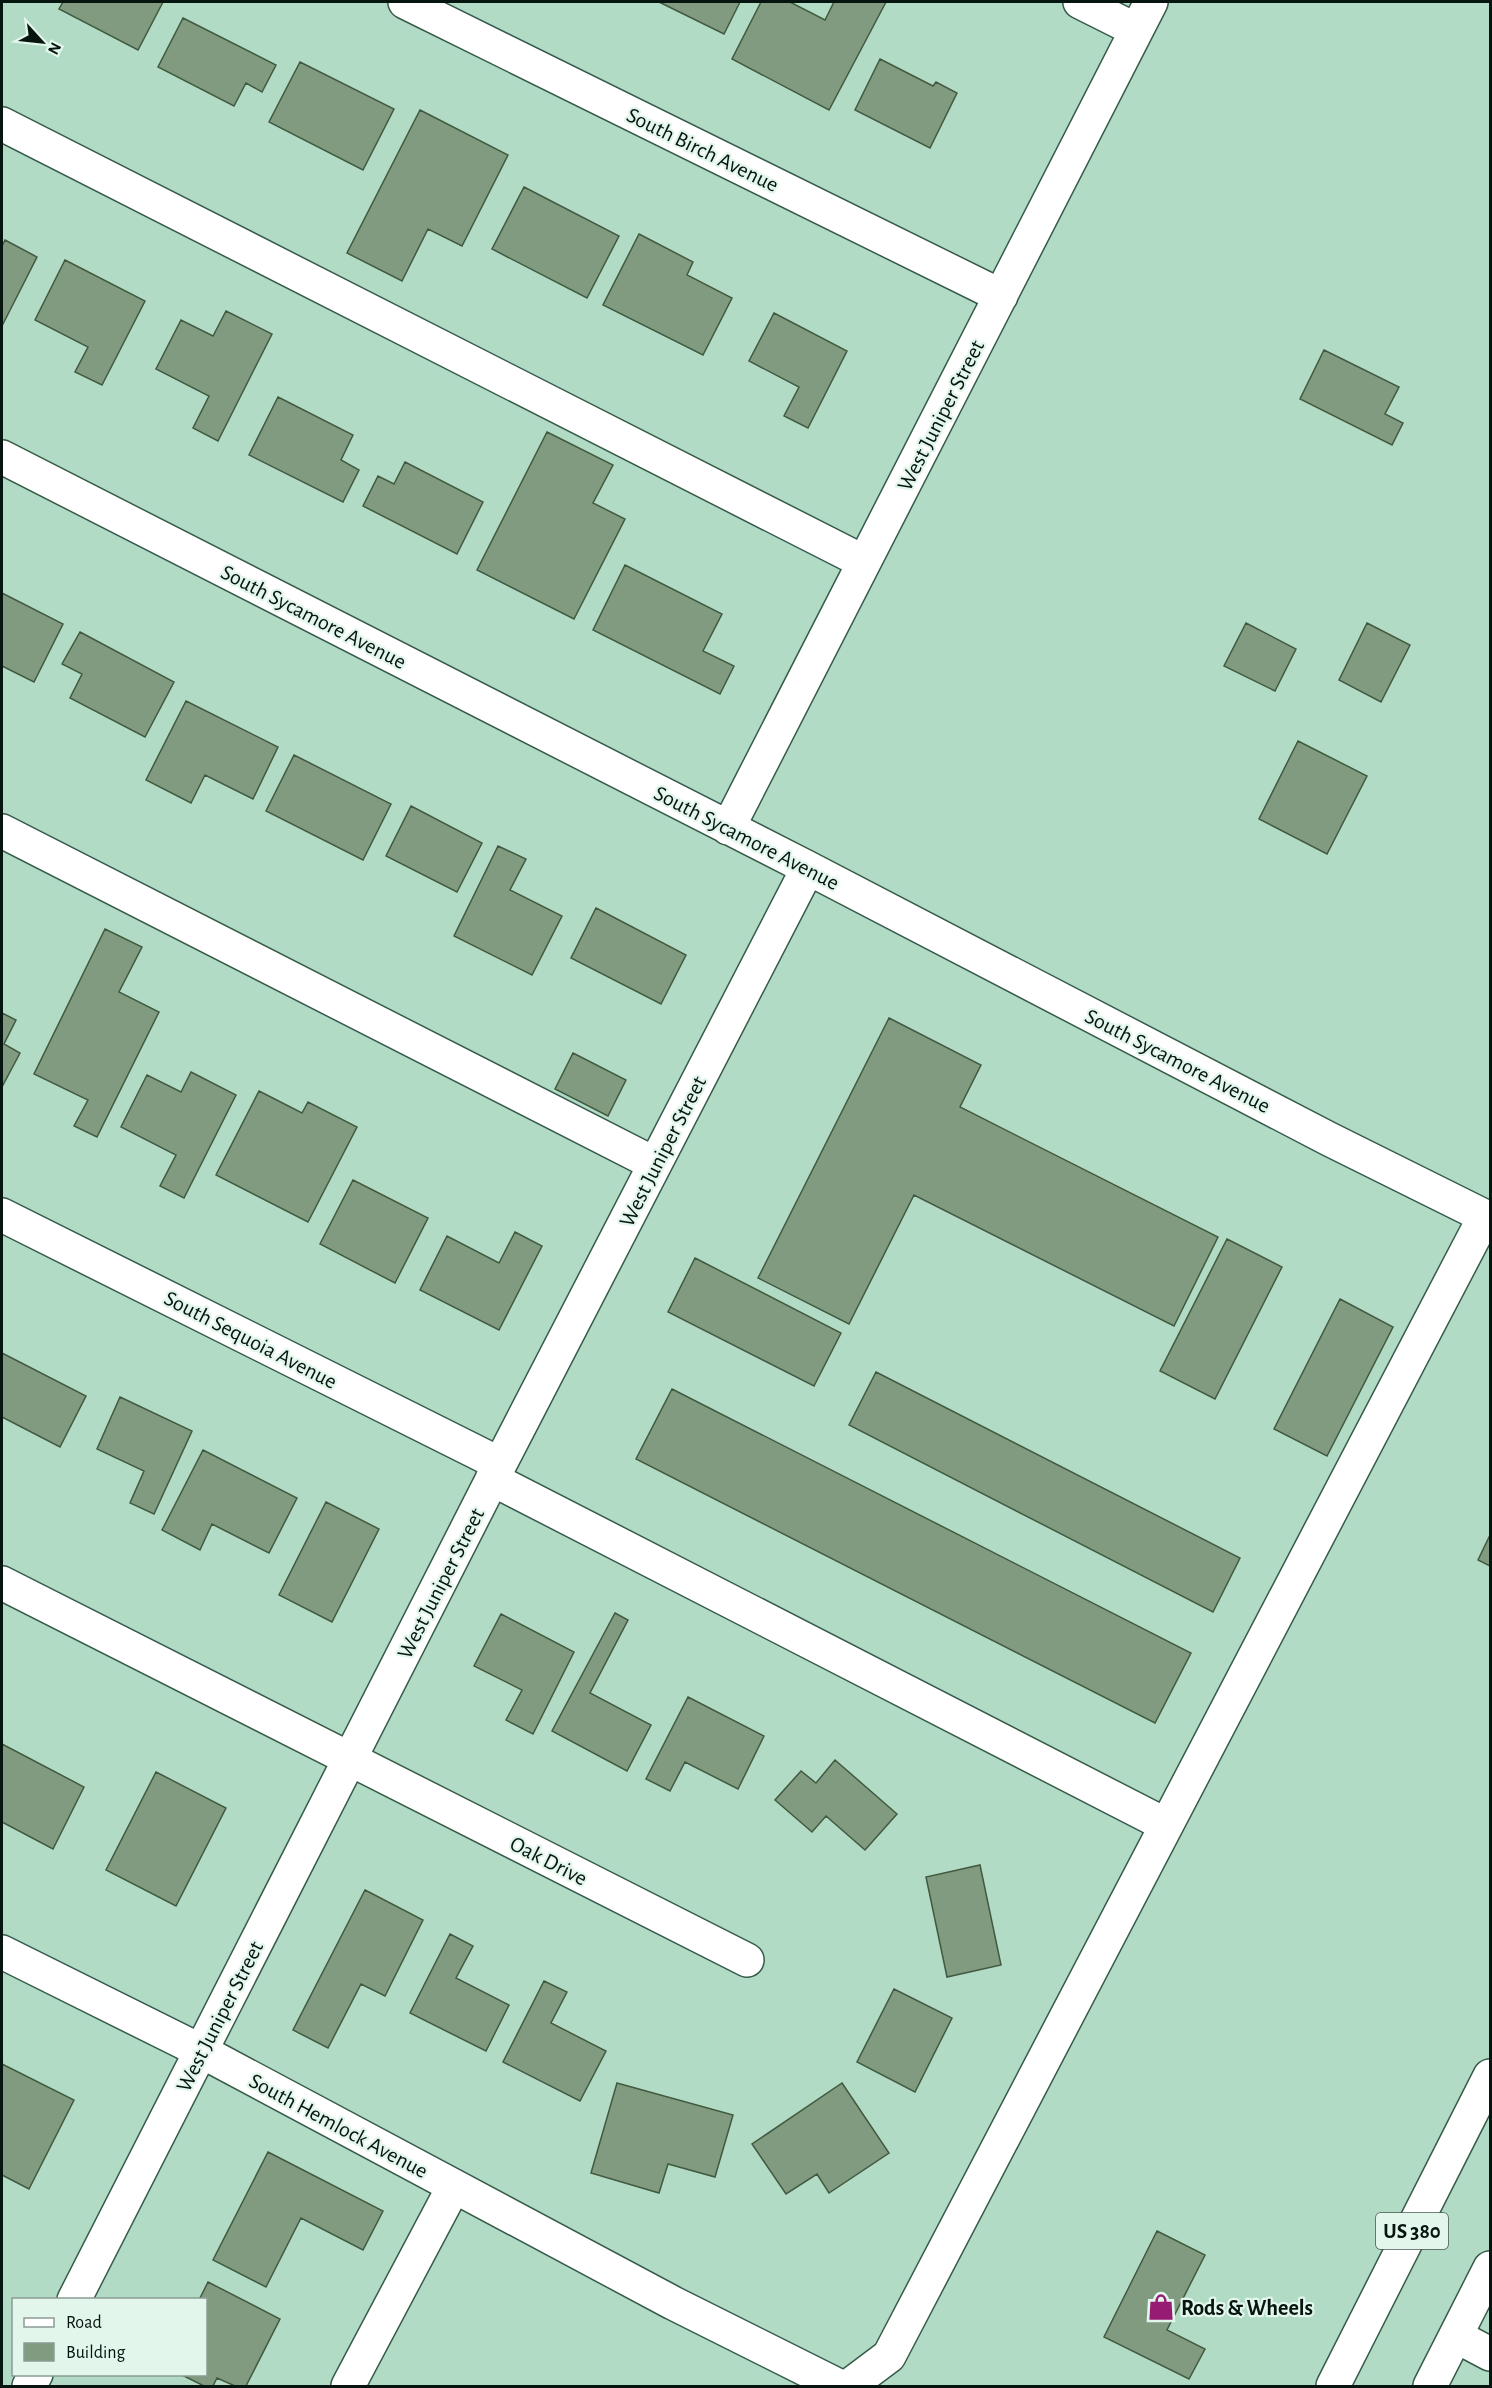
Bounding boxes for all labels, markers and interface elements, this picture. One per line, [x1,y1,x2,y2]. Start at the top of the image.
north arrow [12,12,72,72]
text: N [45,40,64,57]
street label: South Birch Avenue [623,104,782,196]
street label: West Juniper Street [893,337,988,494]
street label: South Sycamore Avenue [217,561,410,673]
street label: South Sycamore Avenue [650,782,843,894]
street label: South Sycamore Avenue [1081,1005,1274,1117]
street label: West Juniper Street [615,1073,710,1230]
street label: South Sequoia Avenue [161,1287,340,1393]
street label: West Juniper Street [393,1505,488,1662]
street label: Oak Drive [506,1832,591,1890]
street label: West Juniper Street [172,1938,267,2095]
street label: South Hemlock Avenue [246,2069,432,2182]
road number: US 380 [1376,2213,1448,2249]
shop icon: Rods & Wheels [1146,2292,1176,2322]
place label: Rods & Wheels [1181,2297,1313,2319]
legend [12,2298,207,2376]
text: Road [66,2314,102,2332]
text: Building [66,2344,126,2362]

